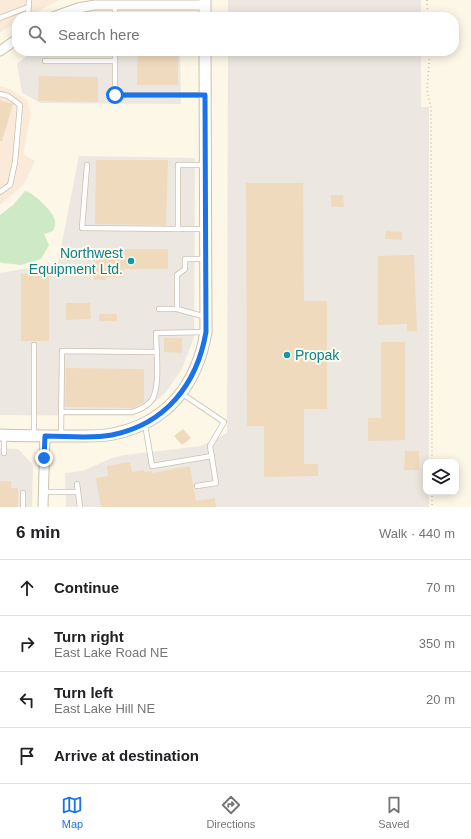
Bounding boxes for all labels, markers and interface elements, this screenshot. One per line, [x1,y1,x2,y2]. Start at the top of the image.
search box [12,12,459,56]
icon: search [26,23,48,45]
text: Search here [58,26,140,43]
route start [106,86,124,104]
place label: Northwest Equipment Ltd. [29,245,123,277]
marker: Northwest Equipment Ltd. [126,256,136,266]
place label: Propak [295,347,340,363]
marker: Propak [282,350,292,360]
route end [35,449,53,467]
map controls [423,459,459,495]
button: layers [423,459,459,495]
text: 6 min [16,523,60,542]
text: Walk · 440 m [379,526,455,541]
icon: ahead [16,577,38,599]
text: Continue [54,579,119,596]
text: 70 m [426,580,455,595]
text: Turn right [54,628,124,645]
icon: right [16,633,38,655]
text: 350 m [419,636,455,651]
text: East Lake Road NE [54,645,168,660]
text: Turn left [54,684,113,701]
icon: left [16,689,38,711]
text: 20 m [426,692,455,707]
text: East Lake Hill NE [54,701,155,716]
icon: arrive [16,745,38,767]
text: Arrive at destination [54,747,199,764]
tab: Map [61,794,83,830]
tab: Directions [206,794,255,830]
tab: Saved [378,794,409,830]

